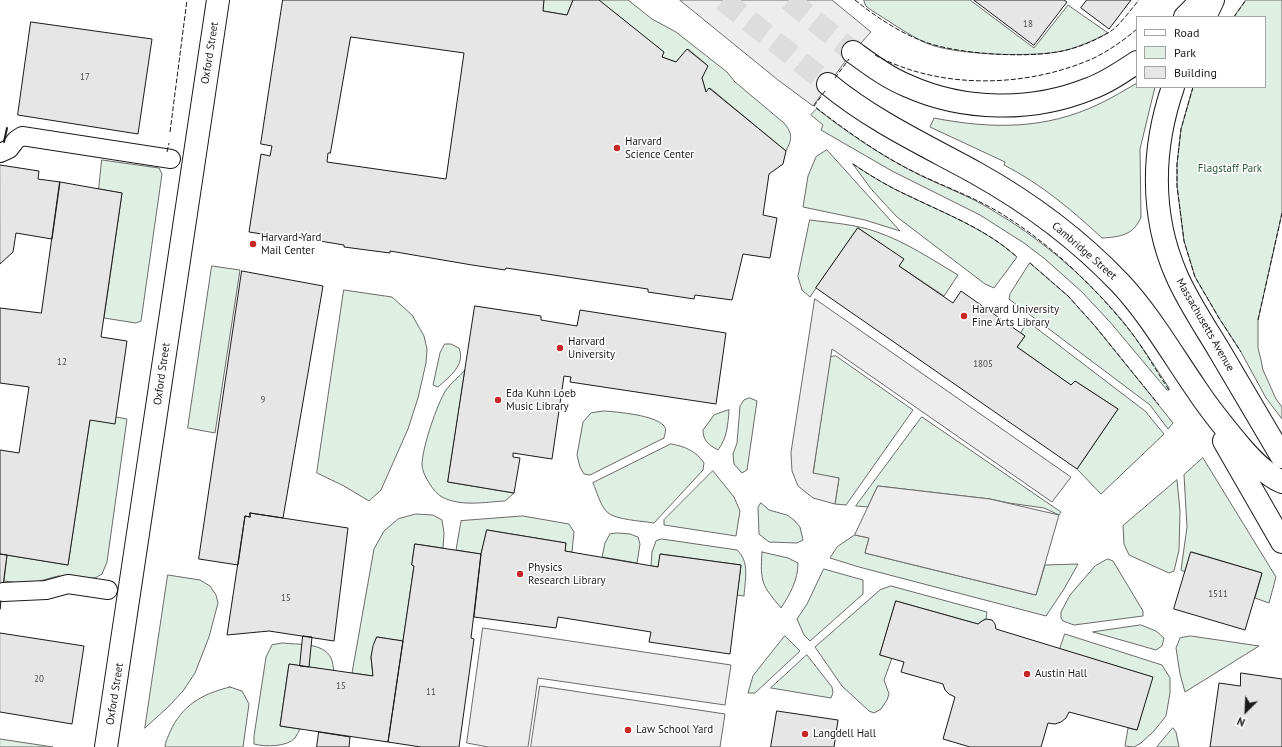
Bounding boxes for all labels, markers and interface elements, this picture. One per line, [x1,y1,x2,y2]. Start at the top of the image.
legend [1136,16,1266,88]
house number: 18 [1023,19,1033,29]
street label: Oxford Street [199,21,221,85]
text: Road [1174,25,1199,40]
text: Park [1174,45,1196,60]
text: Building [1174,65,1217,80]
house number: 17 [80,72,90,82]
place label: Harvard Science Center [625,135,694,161]
marker: Harvard Science Center [612,143,622,153]
park label: Flagstaff Park [1198,162,1262,176]
street label: Cambridge Street [1049,219,1119,283]
place label: Harvard Yard Mail Center [261,231,321,257]
marker: Harvard Yard Mail Center [248,239,258,249]
street label: Massachusetts Avenue [1173,276,1237,374]
place label: Harvard University Fine Arts Library [972,303,1059,329]
marker: Harvard University Fine Arts Library [959,311,969,321]
place label: Harvard University [568,335,615,361]
street label: Oxford Street [151,342,173,406]
marker: Harvard University [555,343,565,353]
house number: 12 [57,357,67,367]
house number: 1805 [973,359,993,369]
place label: Eda Kuhn Loeb Music Library [506,387,576,413]
house number: 9 [261,395,265,405]
marker: Eda Kuhn Loeb Music Library [493,395,503,405]
place label: Physics Research Library [528,561,606,587]
marker: Physics Research Library [515,569,525,579]
house number: 1511 [1208,589,1228,599]
house number: 15 [281,593,291,603]
street label: Oxford Street [104,662,126,726]
place label: Austin Hall [1035,667,1087,681]
marker: Austin Hall [1022,669,1032,679]
house number: 20 [34,674,44,684]
house number: 15 [336,681,346,691]
house number: 11 [426,687,436,697]
north arrow [1226,691,1266,731]
text: N [1235,714,1247,730]
place label: Law School Yard [636,723,713,737]
marker: Law School Yard [623,725,633,735]
place label: Langdell Hall [813,727,876,741]
marker: Langdell Hall [800,729,810,739]

